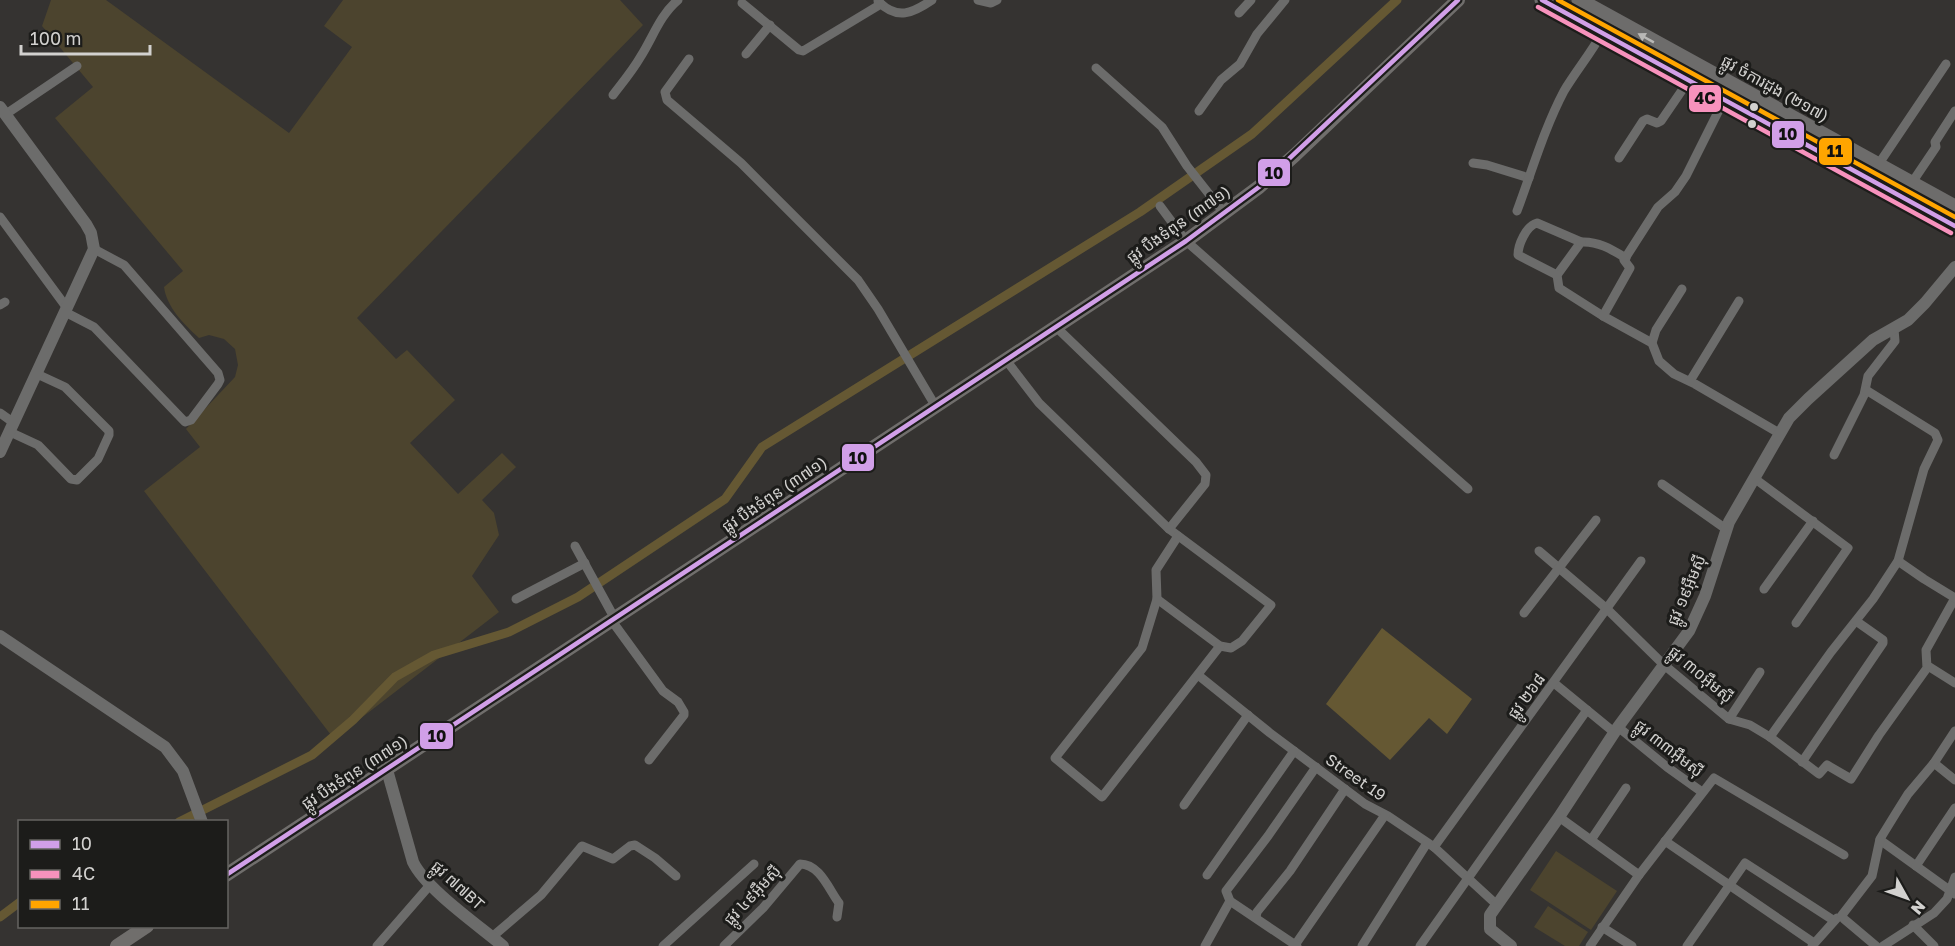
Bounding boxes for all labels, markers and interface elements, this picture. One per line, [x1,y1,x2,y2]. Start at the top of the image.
scale bar [21,18,150,56]
text: 100 m [30,27,81,49]
one-way arrow [1637,33,1654,43]
street label: ផ្លូវ ចំការដូង (២១៧) [1715,50,1832,130]
line badge: 4C [1688,84,1722,113]
text: 4C [1694,88,1716,108]
unlabelled marker [1748,101,1760,113]
unlabelled marker [1746,118,1758,130]
line badge: 10 [1771,120,1805,149]
text: 10 [1779,124,1797,144]
line badge: 11 [1818,137,1853,166]
text: 11 [1827,141,1843,161]
line badge: 10 [1257,158,1291,187]
text: 10 [1265,163,1283,183]
street label: ផ្លូវ បឹងទំពុន (៣៧១) [1122,181,1237,271]
line badge: 10 [841,443,875,472]
text: 10 [849,448,867,468]
street label: ផ្លូវ បឹងទំពុន (៣៧១) [718,452,833,540]
street label: ផ្លូវ ១៩អ៊ឹមស៊ី [1662,552,1714,630]
street label: ផ្លូវ ៣០អ៊ឹមស៊ី [1661,641,1737,711]
street label: ផ្លូវ ២៦៨ [1503,669,1553,726]
street label: ផ្លូវ ៣៣អ៊ឹមស៊ី [1628,715,1708,785]
line badge: 10 [419,722,454,750]
text: 10 [428,726,446,746]
street label: ផ្លូវ បឹងទំពុន (៣៧១) [297,730,413,818]
street label: Street 19 [1322,749,1390,805]
legend [18,820,228,928]
text: 10 [72,832,92,854]
street label: ផ្លូវ ៧៧BT [424,856,489,918]
street label: ផ្លូវ ៤៩អ៊ឹមស៊ី [719,861,788,932]
text: 4C [72,862,95,884]
north arrow [1877,868,1937,928]
text: 11 [72,892,90,914]
text: N [1907,897,1930,919]

